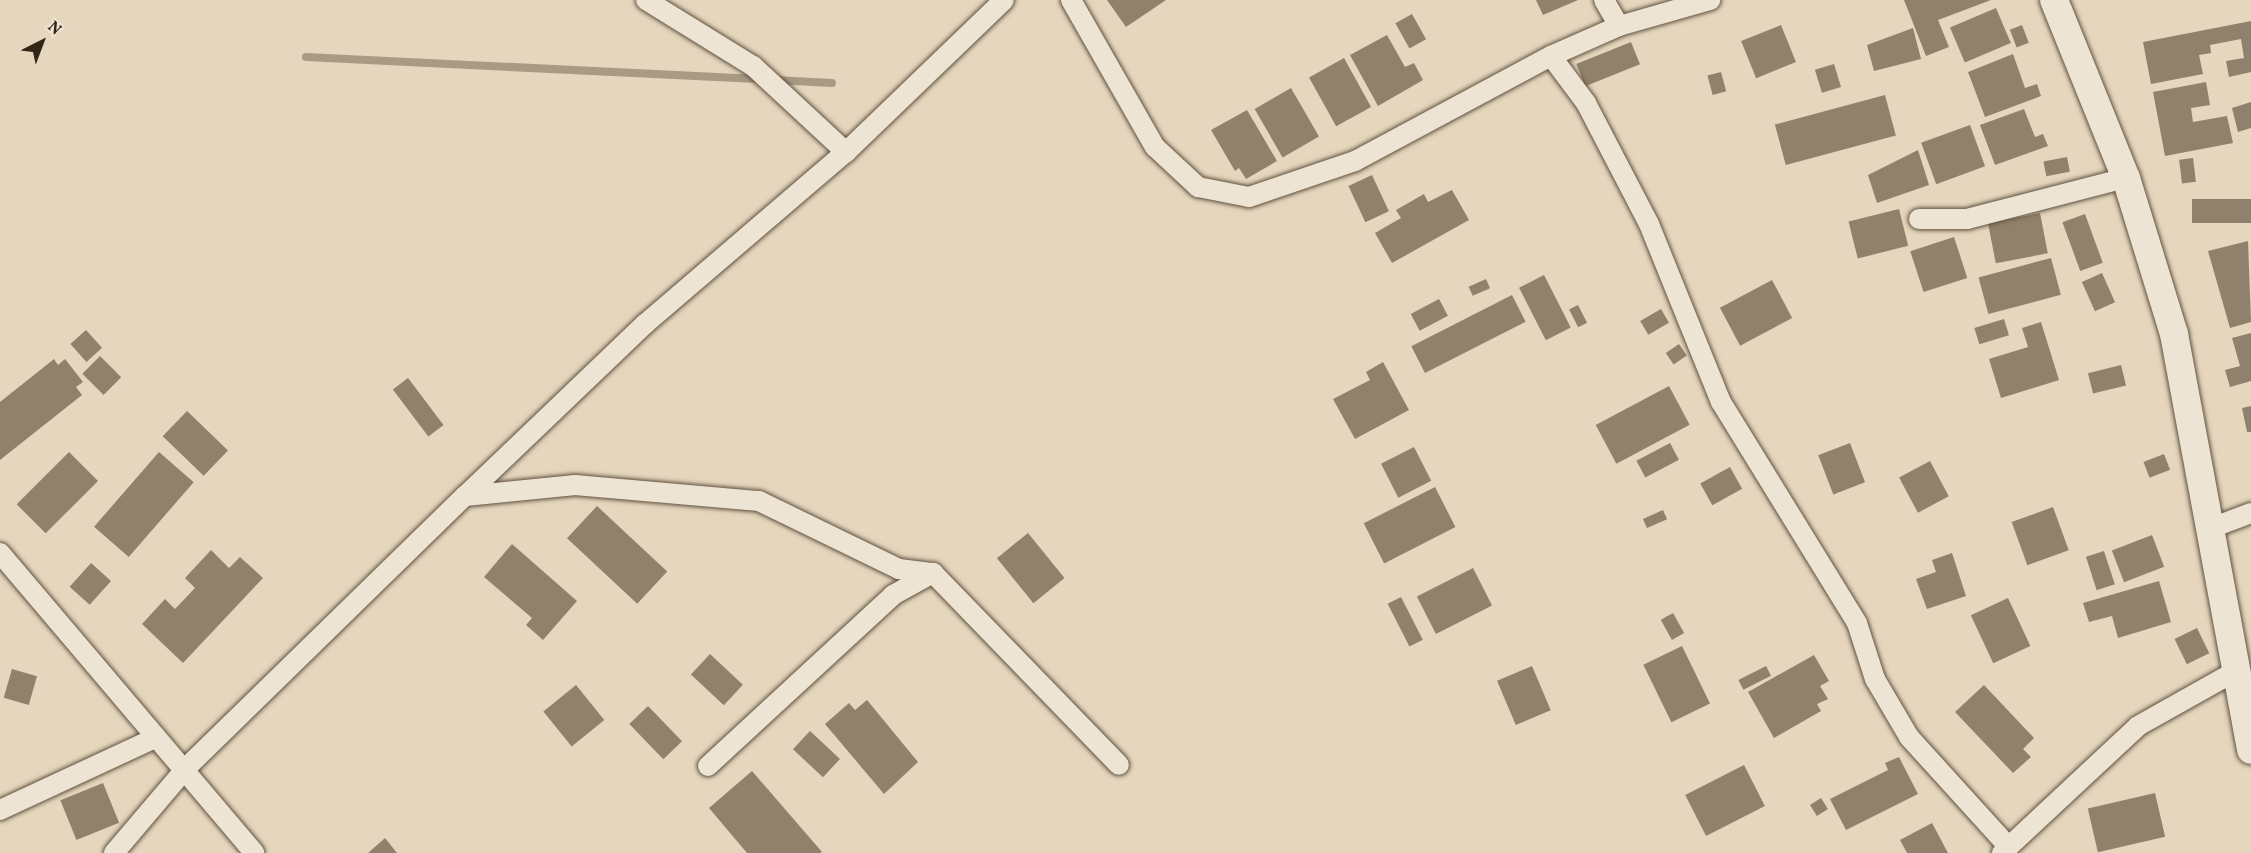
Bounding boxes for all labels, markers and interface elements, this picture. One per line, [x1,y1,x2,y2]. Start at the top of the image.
north arrow [12,12,72,72]
text: N [42,17,66,41]

